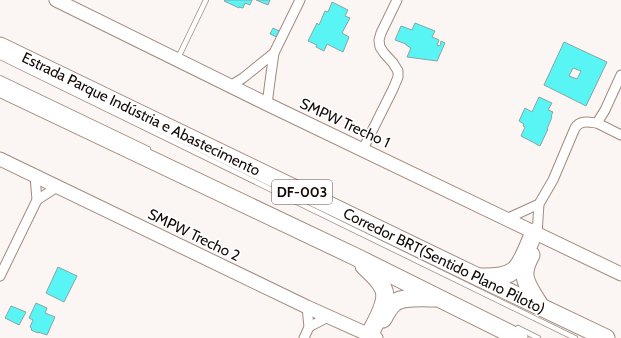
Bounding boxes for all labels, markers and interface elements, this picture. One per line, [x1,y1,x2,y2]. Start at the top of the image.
street label: Estrada Parque Indústria e Abastecimento [19,48,263,180]
street label: SMPW Trecho 1 [297,94,393,152]
road number: DF-003 [272,180,332,204]
street label: Corredor BRT(Sentido Plano Piloto) [340,204,548,318]
street label: SMPW Trecho 2 [145,205,243,265]

